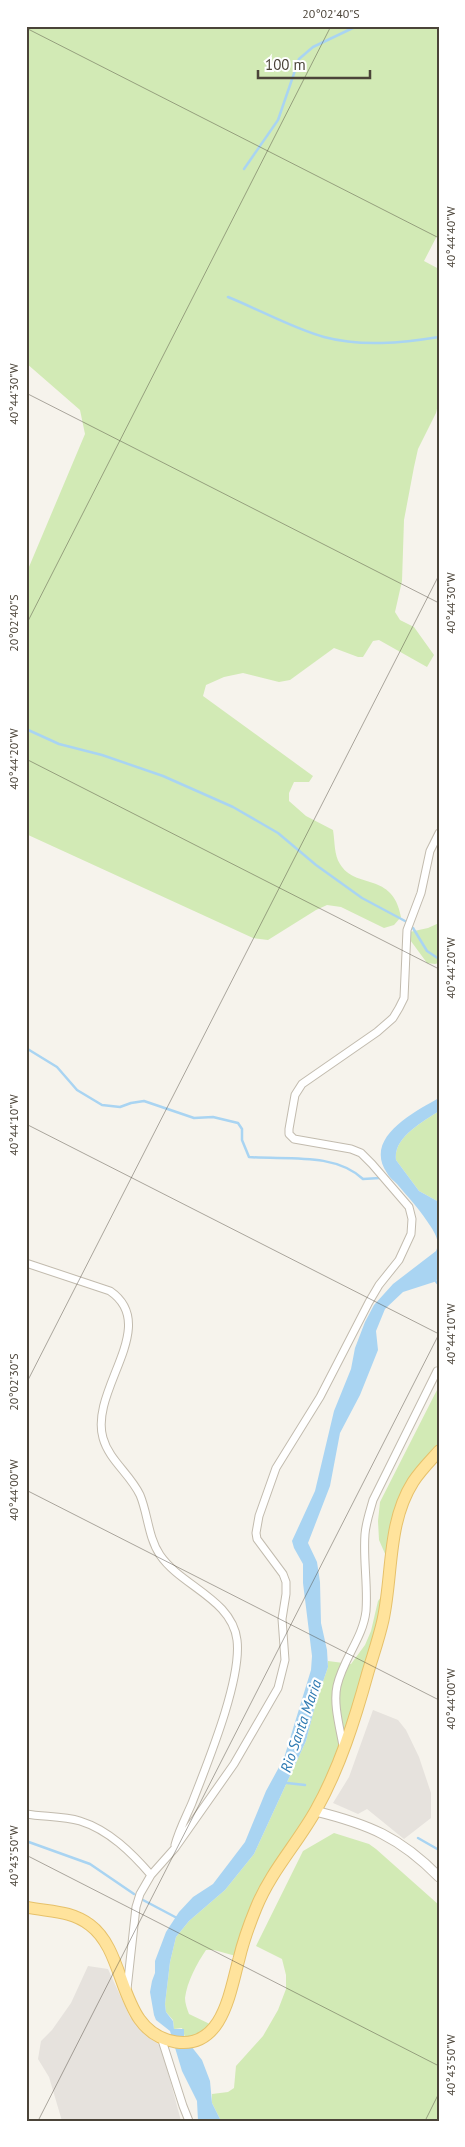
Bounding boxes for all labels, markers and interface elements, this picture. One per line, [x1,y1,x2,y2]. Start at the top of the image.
text: 20°02'40"S [302,6,360,21]
scale bar [258,48,370,80]
text: 100 m [265,55,306,74]
text: 40°44'40"W [443,206,458,268]
text: 40°44'30"W [6,363,21,425]
text: 40°44'30"W [443,572,458,634]
text: 20°02'40"S [6,594,21,652]
text: 40°44'20"W [6,728,21,790]
text: 40°44'20"W [443,937,458,999]
text: 40°44'10"W [6,1094,21,1156]
text: 40°44'10"W [443,1303,458,1365]
text: 20°02'30"S [6,1353,21,1411]
text: 40°44'00"W [6,1459,21,1521]
text: 40°44'00"W [443,1668,458,1730]
water label: Rio Santa Maria [276,1676,326,1775]
text: 40°43'50"W [6,1825,21,1887]
text: 40°43'50"W [443,2034,458,2096]

